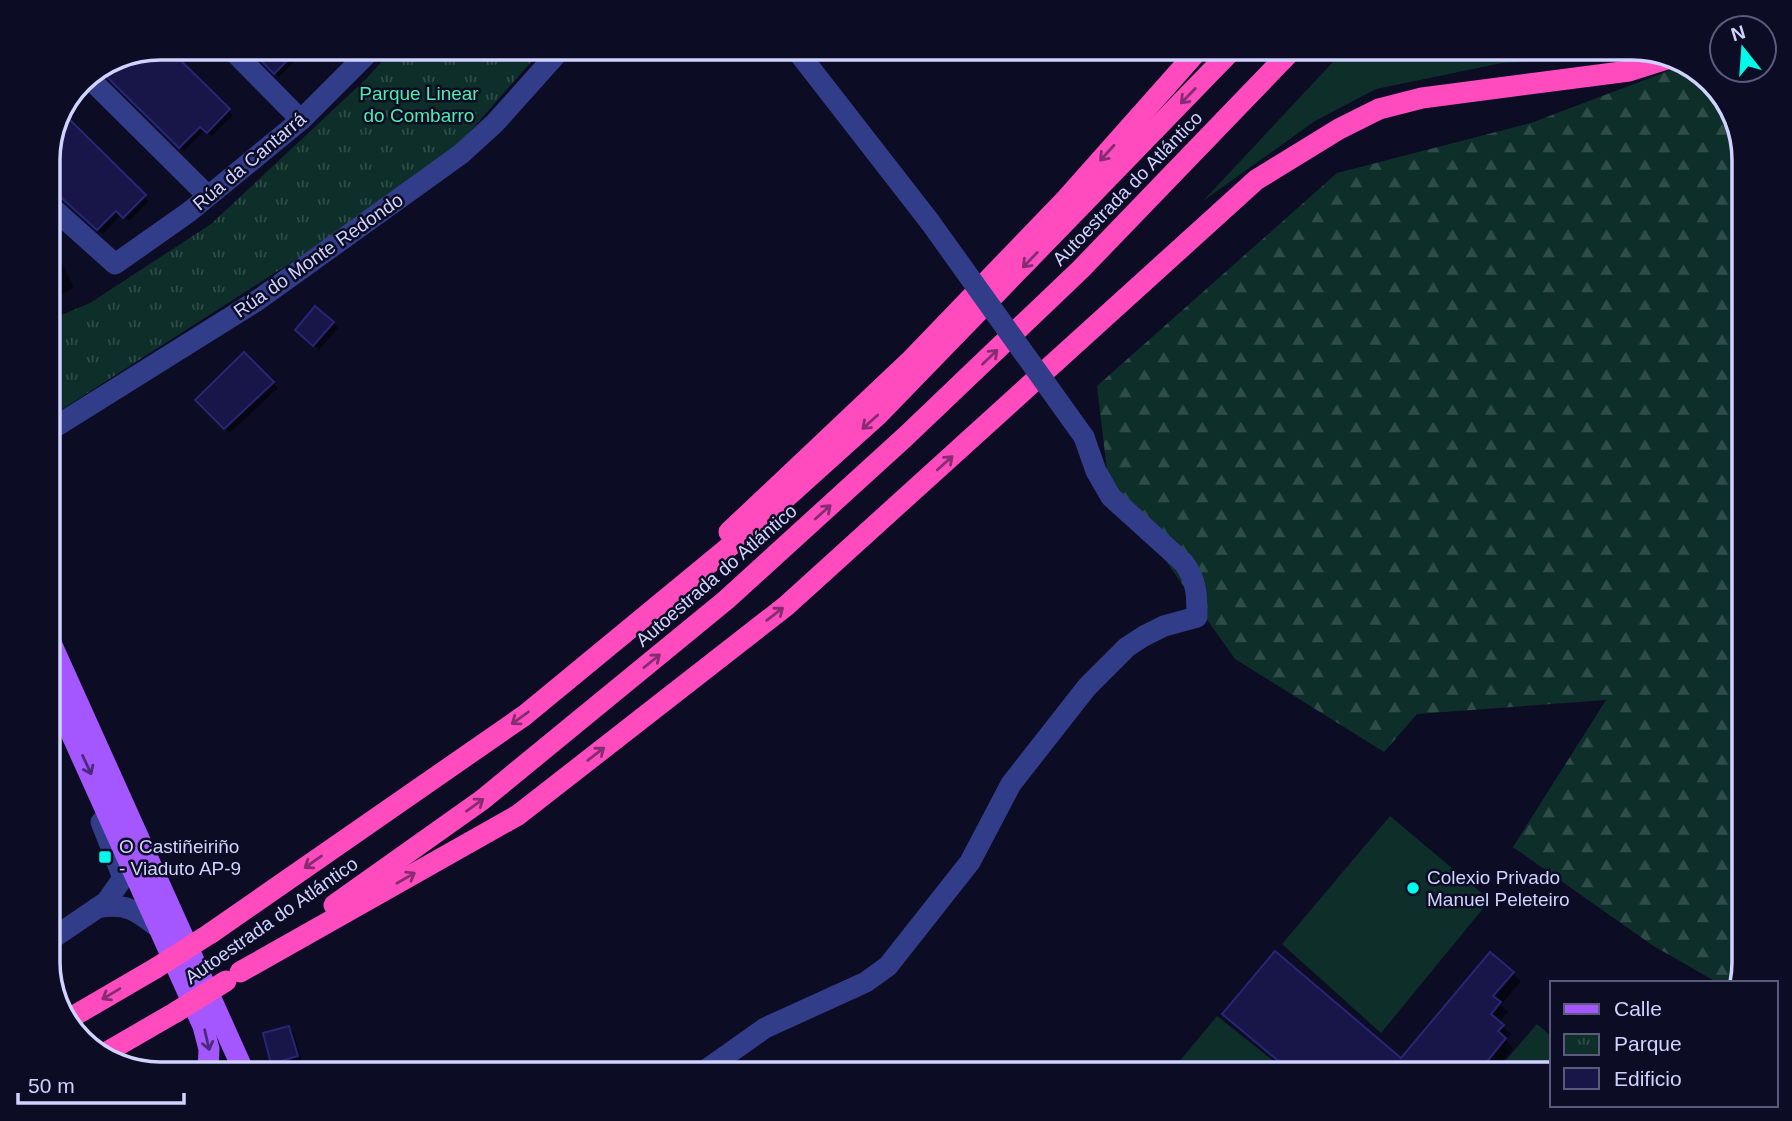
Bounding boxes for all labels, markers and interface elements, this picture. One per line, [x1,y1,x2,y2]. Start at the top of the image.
north arrow [1708,14,1778,84]
text: N [1729,21,1748,45]
park label: Parque Linear do Combarro [359,83,479,126]
one-way arrow [1179,88,1196,105]
street label: Autoestrada do Atlántico [1048,107,1206,270]
street label: Rúa da Cantarrá [189,108,310,215]
one-way arrow [1099,144,1115,162]
street label: Rúa do Monte Redondo [230,189,407,322]
one-way arrow [1021,251,1038,268]
one-way arrow [981,348,998,365]
one-way arrow [861,414,879,430]
one-way arrow [936,455,954,471]
street label: Autoestrada do Atlántico [632,500,801,651]
one-way arrow [814,503,831,520]
one-way arrow [766,606,784,621]
one-way arrow [642,653,660,669]
one-way arrow [511,711,530,725]
one-way arrow [586,746,605,761]
one-way arrow [81,754,94,775]
one-way arrow [465,797,484,812]
place label: O Castiñeiriño - Viaduto AP-9 [119,836,241,879]
marker: O Castiñeiriño - Viaduto AP-9 [97,849,113,865]
street label: Autoestrada do Atlántico [181,853,362,988]
one-way arrow [304,855,323,869]
place label: Colexio Privado Manuel Peleteiro [1427,867,1570,910]
one-way arrow [395,871,416,884]
marker: Colexio Privado Manuel Peleteiro [1405,880,1421,896]
legend [1550,981,1778,1107]
one-way arrow [101,987,121,1001]
text: Calle [1614,997,1662,1020]
one-way arrow [201,1028,214,1051]
text: Parque [1614,1032,1682,1055]
scale bar [18,1062,184,1106]
text: Edificio [1614,1067,1682,1090]
text: 50 m [28,1074,75,1097]

